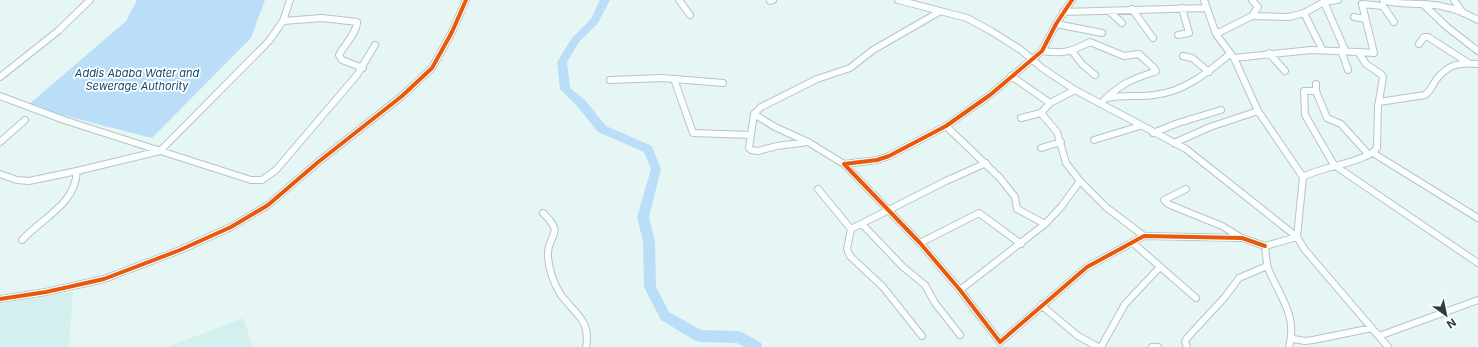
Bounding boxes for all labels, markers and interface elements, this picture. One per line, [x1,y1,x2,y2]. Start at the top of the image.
water label: Addis Ababa Water and Sewerage Authority [74,66,199,93]
north arrow [1426,295,1466,335]
text: N [1444,315,1459,332]

